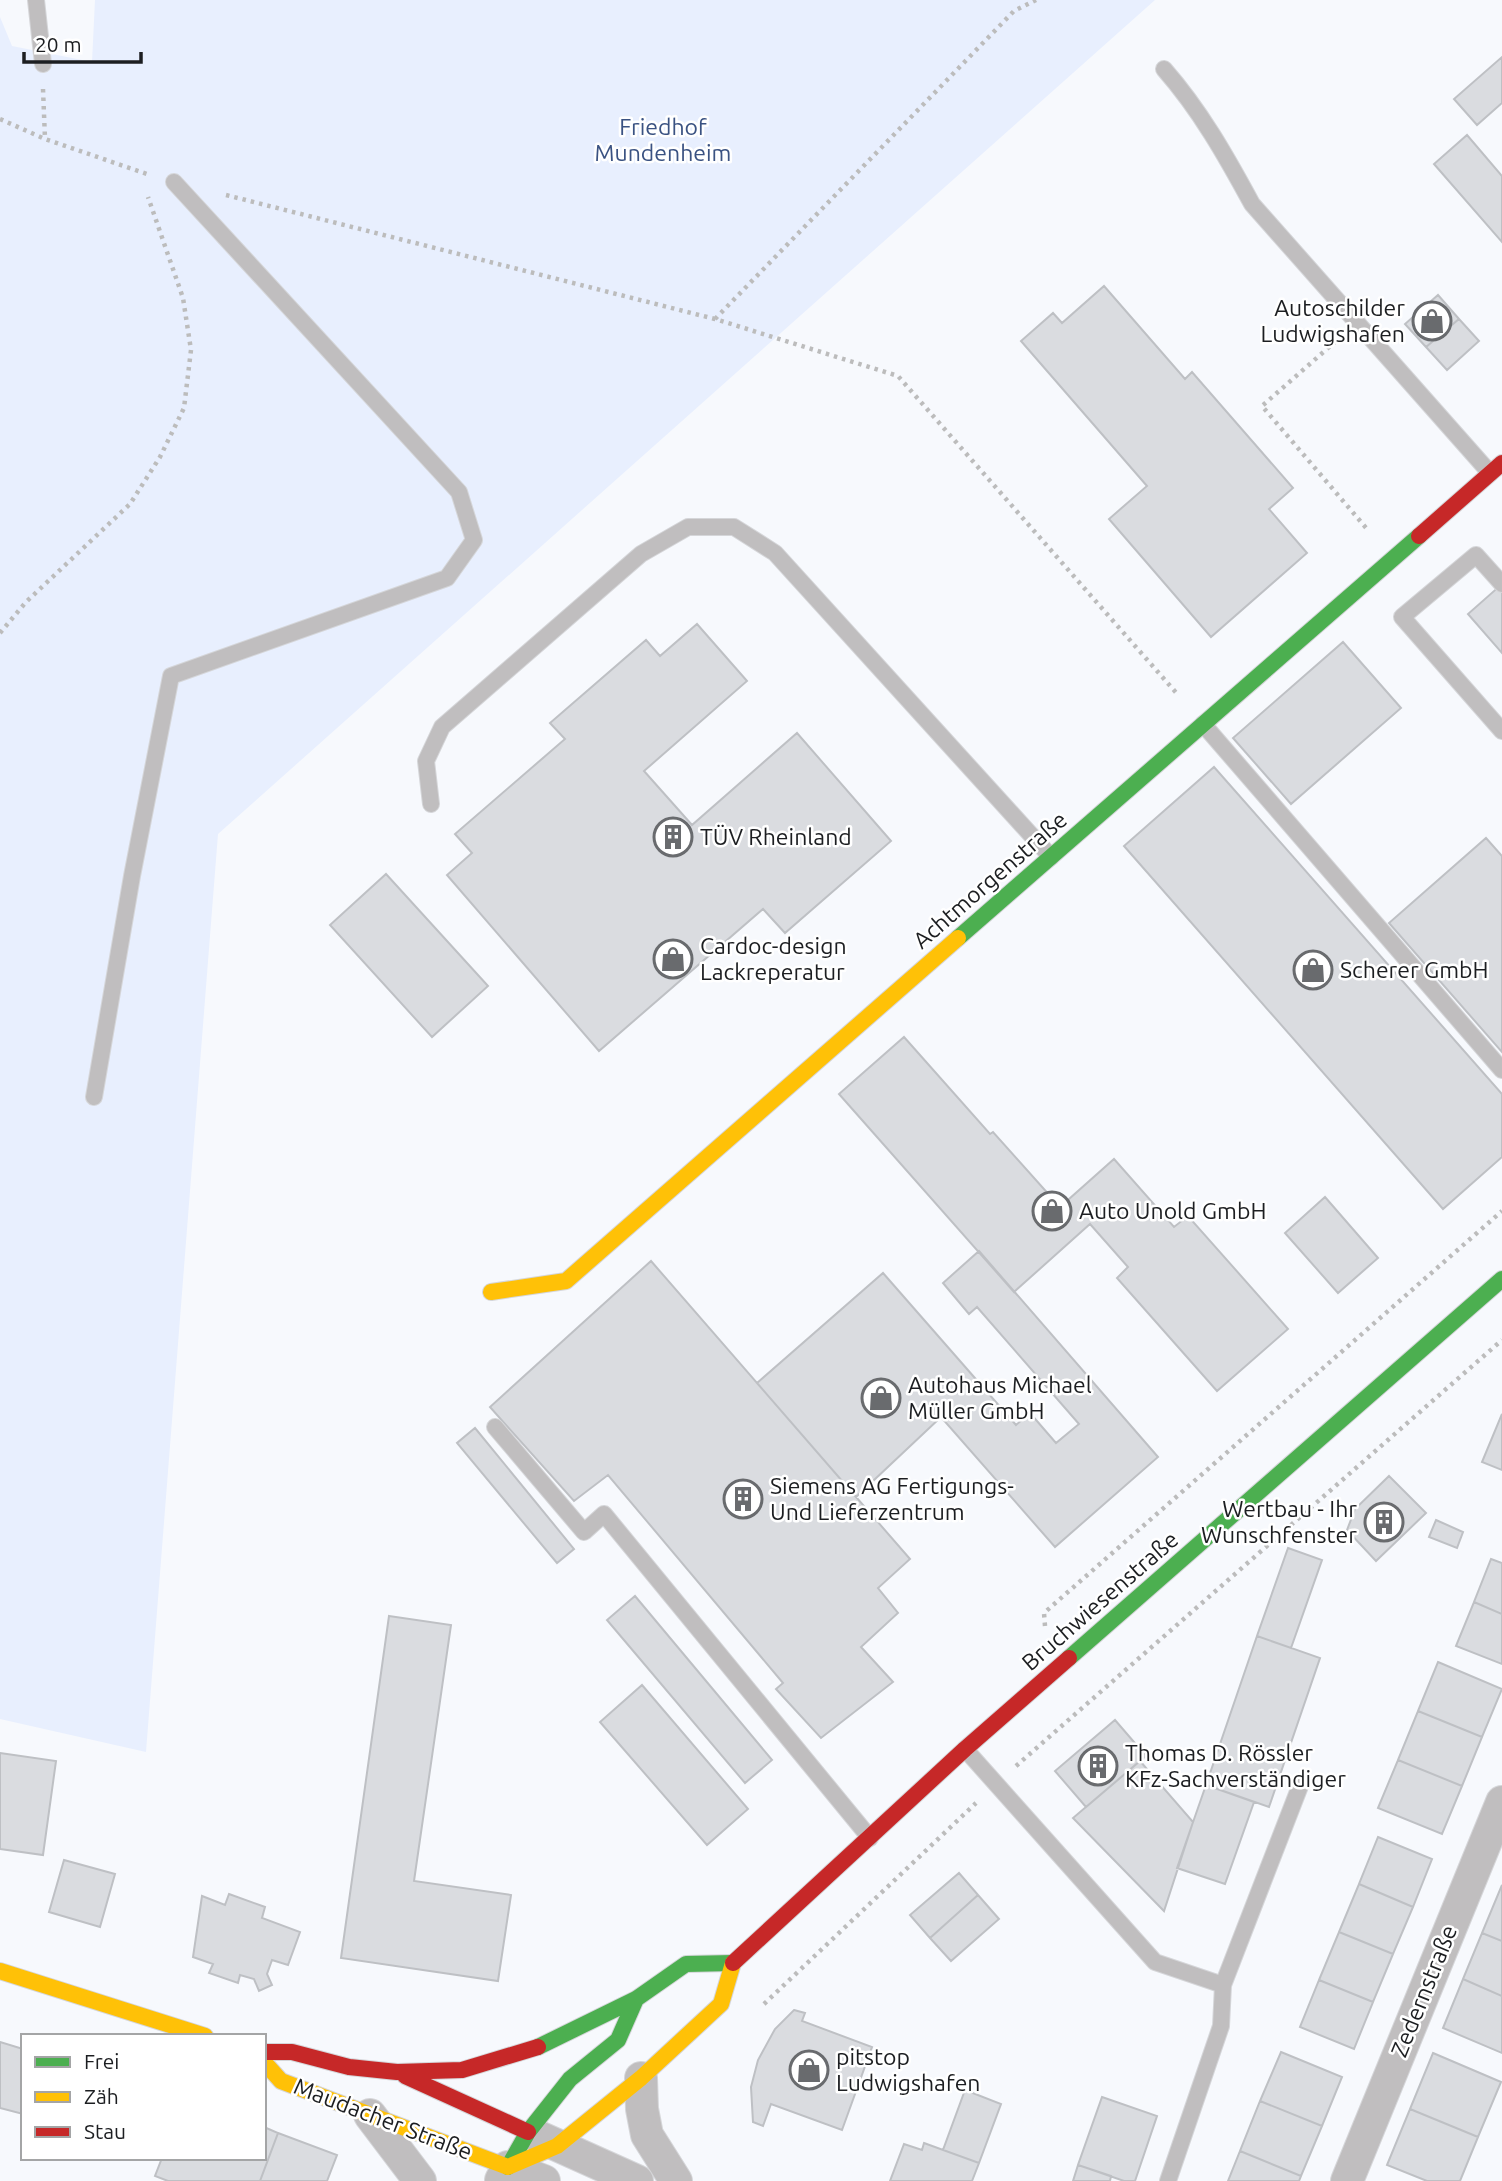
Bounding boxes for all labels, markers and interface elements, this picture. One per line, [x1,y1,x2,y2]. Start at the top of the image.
scale bar [24,21,142,65]
text: 20 m [35,32,82,56]
park label: Friedhof Mundenheim [595,114,731,165]
place label: Autoschilder Ludwigshafen [1261,295,1405,346]
shop icon: Autoschilder Ludwigshafen [1411,300,1453,342]
street label: Achtmorgenstraße [908,806,1071,953]
building icon: TÜV Rheinland [652,816,694,858]
place label: TÜV Rheinland [700,824,852,849]
place label: Cardoc-design Lackreperatur [700,933,847,984]
shop icon: Cardoc-design Lackreperatur [652,938,694,980]
shop icon: Scherer GmbH [1292,949,1334,991]
place label: Scherer GmbH [1340,957,1489,982]
shop icon: Auto Unold GmbH [1031,1190,1073,1232]
place label: Auto Unold GmbH [1079,1198,1266,1223]
place label: Autohaus Michael Müller GmbH [908,1372,1092,1423]
shop icon: Autohaus Michael Müller GmbH [860,1377,902,1419]
place label: Siemens AG Fertigungs- Und Lieferzentrum [770,1473,1014,1524]
building icon: Siemens AG Fertigungs- Und Lieferzentrum [722,1478,764,1520]
place label: Wertbau - Ihr Wunschfenster [1201,1496,1357,1547]
building icon: Wertbau - Ihr Wunschfenster [1363,1501,1405,1543]
street label: Bruchwiesenstraße [1017,1526,1183,1675]
place label: Thomas D. Rössler KFz-Sachverständiger [1125,1740,1346,1791]
building icon: Thomas D. Rössler KFz-Sachverständiger [1077,1745,1119,1787]
street label: Zedernstraße [1386,1921,1461,2060]
legend [21,2034,266,2160]
place label: pitstop Ludwigshafen [836,2044,980,2095]
text: Frei [84,2049,119,2073]
shop icon: pitstop Ludwigshafen [788,2049,830,2091]
street label: Maudacher Straße [291,2073,476,2164]
text: Zäh [84,2084,119,2108]
text: Stau [84,2119,126,2143]

